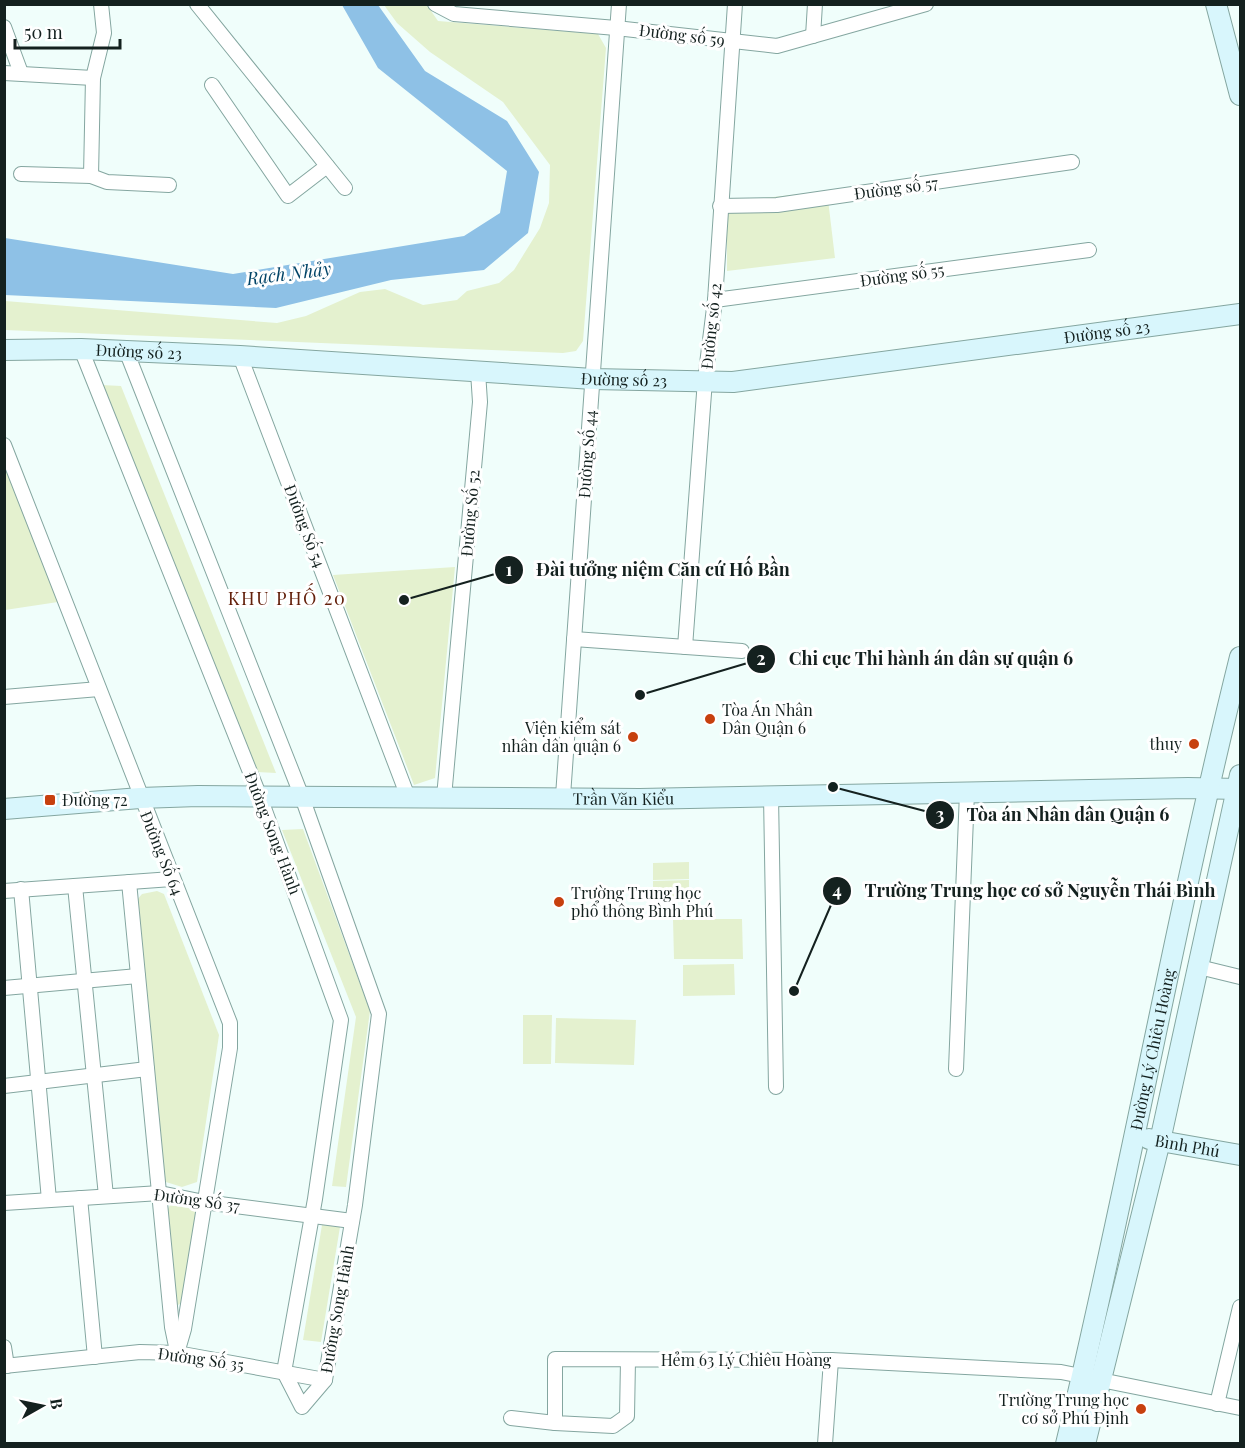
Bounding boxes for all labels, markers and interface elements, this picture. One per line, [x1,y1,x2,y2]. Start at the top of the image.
scale bar [15,12,120,50]
street label: Đường số 59 [638,17,726,50]
text: 50 m [24,20,63,44]
street label: Đường số 57 [852,169,940,204]
water label: Rạch Nhảy [244,256,333,290]
street label: Đường số 55 [858,256,945,291]
street label: Đường số 42 [694,282,725,370]
street label: Đường số 23 [1062,315,1151,348]
street label: Đường số 23 [95,339,183,363]
street label: Đường số 23 [580,367,667,391]
street label: Đường Số 44 [571,409,600,499]
street label: Đường Số 52 [453,468,484,557]
street label: Đường Số 54 [280,481,333,570]
callout: Đài tưởng niệm Căn cứ Hố Bần [494,552,802,588]
text: Đài tưởng niệm Căn cứ Hố Bần [536,555,790,581]
text: 1 [506,557,513,581]
district label: KHU PHỐ 20 [228,582,346,610]
callout: Chi cục Thi hành án dân sự quận 6 [746,641,1085,677]
text: 2 [756,646,766,670]
text: Chi cục Thi hành án dân sự quận 6 [789,646,1073,670]
place label: Tòa Án Nhân Dân Quận 6 [722,699,813,738]
marker: Tòa Án Nhân Dân Quận 6 [703,712,717,726]
place label: Viện kiểm sát nhân dân quận 6 [502,717,621,756]
marker: Viện kiểm sát nhân dân quận 6 [626,730,640,744]
place label: thuy [1150,733,1182,754]
marker: thuy [1187,737,1201,751]
street label: Đường Song Hành [240,769,307,898]
street label: Trần Văn Kiểu [573,786,674,809]
place label: Đường 72 [62,789,128,810]
marker: Đường 72 [43,793,57,807]
callout: Tòa án Nhân dân Quận 6 [925,797,1182,833]
text: 3 [936,802,945,826]
text: Tòa án Nhân dân Quận 6 [967,802,1169,826]
street label: Đường Số 64 [136,807,191,898]
callout: Trường Trung học cơ sở Nguyễn Thái Bình [822,873,1228,909]
text: Trường Trung học cơ sở Nguyễn Thái Bình [864,877,1216,902]
text: 4 [832,878,842,902]
place label: Trường Trung học phổ thông Bình Phú [571,882,713,921]
marker: Trường Trung học phổ thông Bình Phú [552,895,566,909]
street label: Đường Lý Chiêu Hoàng [1125,966,1179,1132]
street label: Bình Phú [1153,1129,1222,1161]
street label: Đường Số 37 [153,1181,242,1216]
street label: Đường Song Hành [315,1243,358,1375]
street label: Đường Số 35 [157,1340,246,1375]
street label: Hẻm 63 Lý Chiêu Hoàng [661,1349,832,1370]
north arrow [12,1376,72,1436]
place label: Trường Trung học cơ sở Phú Định [999,1389,1130,1428]
text: B [46,1397,69,1411]
marker: Trường Trung học cơ sở Phú Định [1134,1402,1148,1416]

